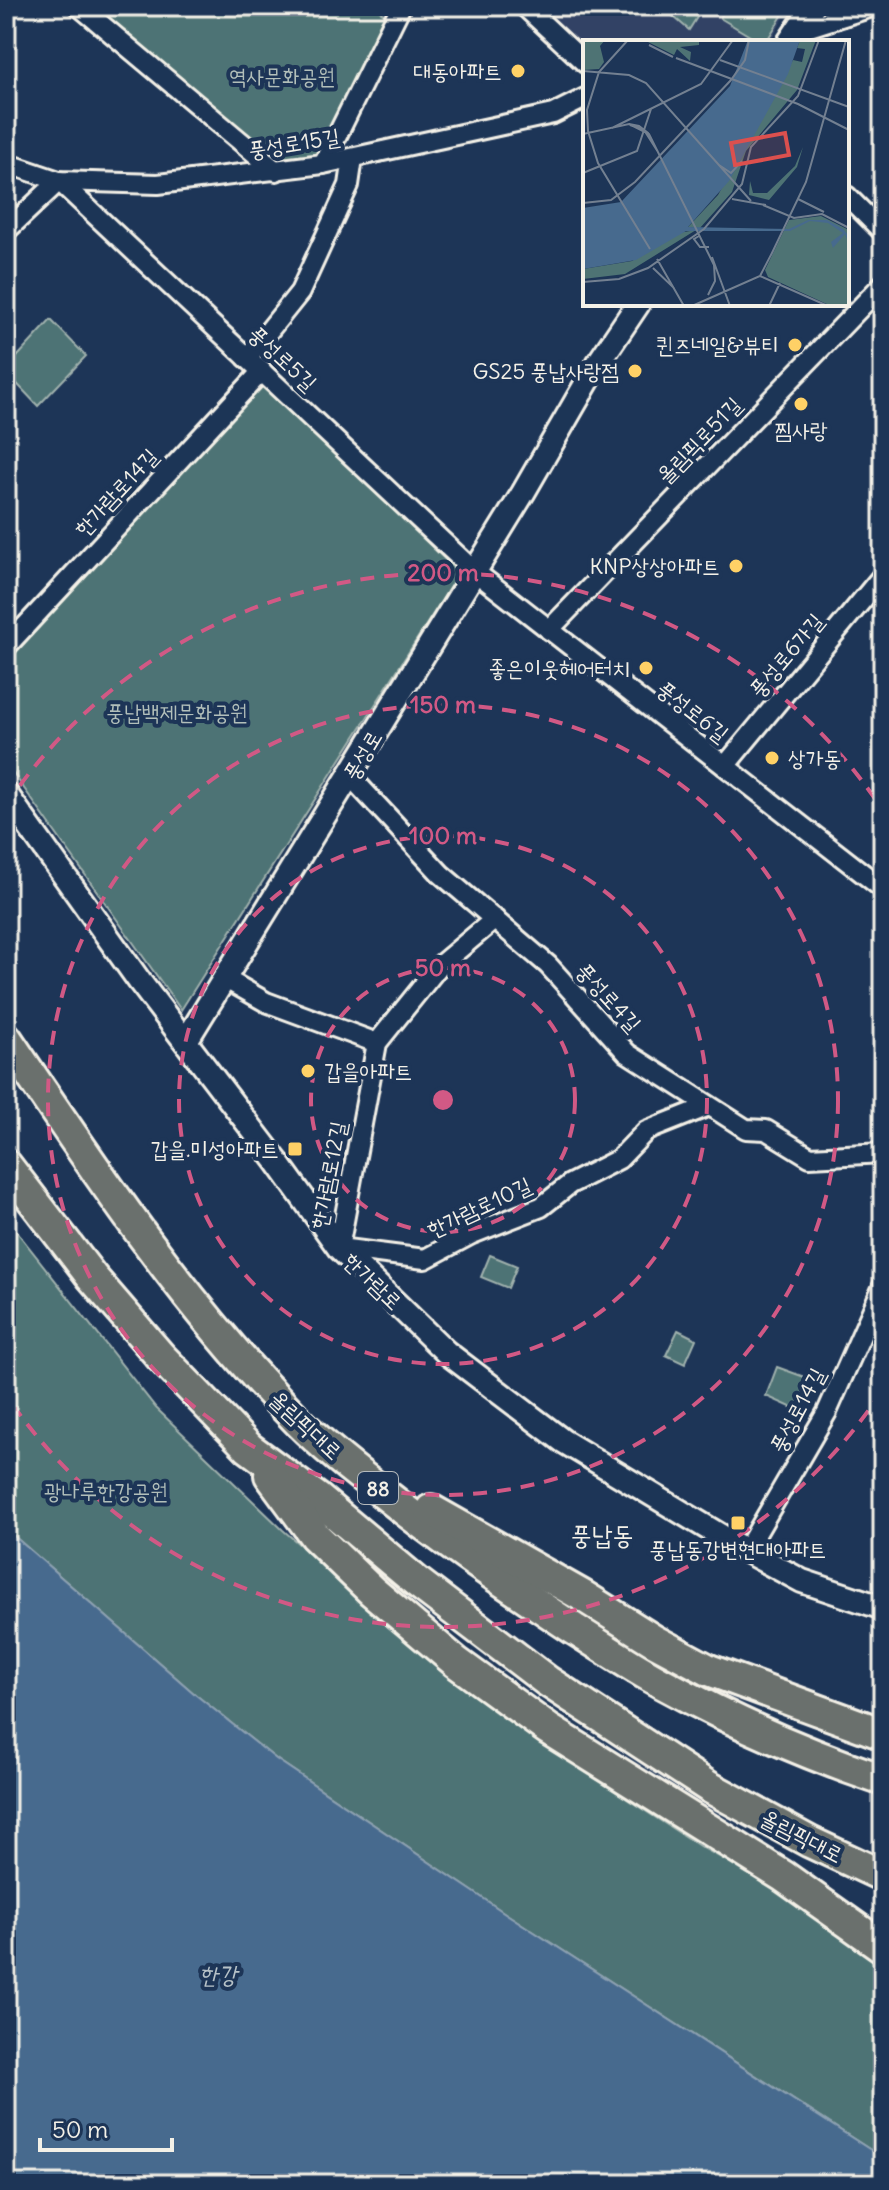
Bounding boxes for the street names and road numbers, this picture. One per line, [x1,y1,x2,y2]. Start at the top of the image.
street label: 풍성로15길 [246,122,342,164]
street label: 풍성로5길 [243,319,323,397]
street label: 올림픽로51길 [651,391,747,489]
street label: 한가람로14길 [68,442,164,542]
street label: 풍성로6가길 [743,607,829,703]
street label: 풍성로6길 [651,674,735,748]
street label: 풍성로 [336,725,388,785]
street label: 풍성로4길 [571,957,648,1038]
street label: 한가람로12길 [304,1118,352,1231]
street label: 한가람로10길 [422,1171,536,1243]
street label: 한가람로 [338,1246,408,1316]
street label: 풍성로14길 [763,1362,831,1457]
street label: 올림픽대로 [264,1385,348,1465]
road number: 88 [358,1472,398,1504]
street label: 올림픽대로 [756,1803,848,1869]

